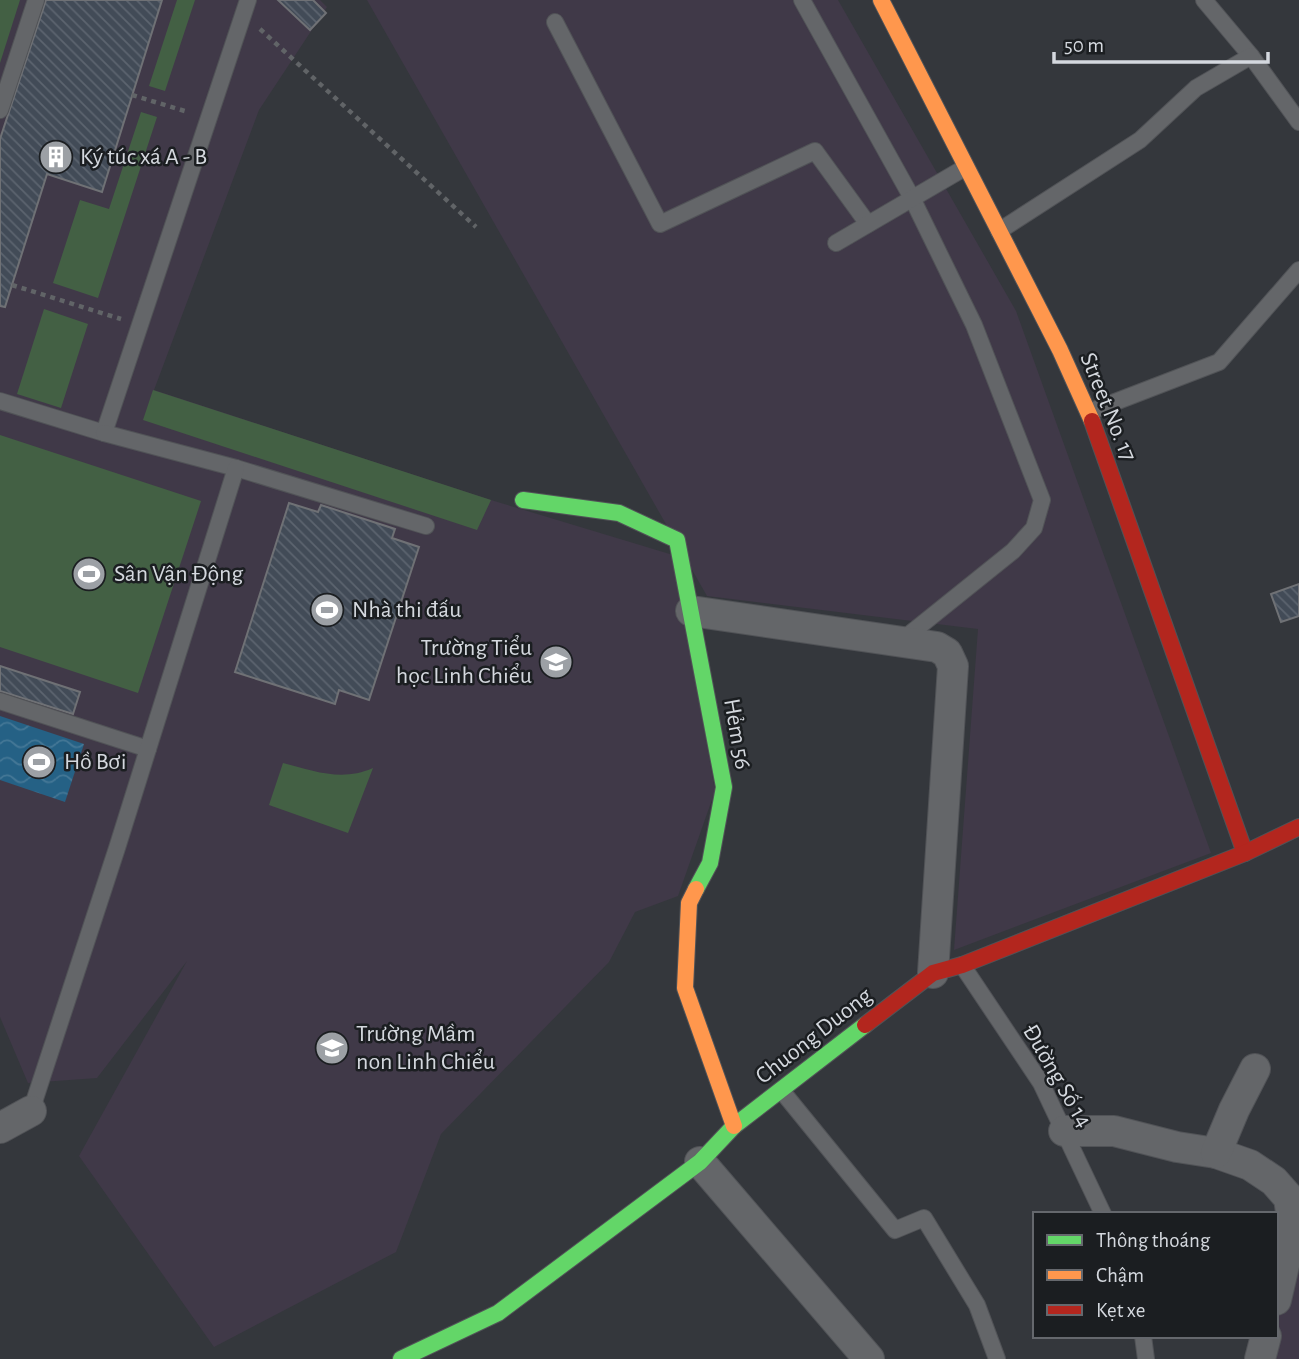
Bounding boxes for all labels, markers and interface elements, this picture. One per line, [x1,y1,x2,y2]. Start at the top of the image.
scale bar [1054,21,1268,65]
text: 50 m [1064,35,1104,56]
building icon: Ký túc xá A - B [37,138,75,176]
place label: Ký túc xá A - B [80,145,207,169]
street label: Street No. 17 [1075,349,1141,465]
sports icon: Sân Vận Động [70,555,108,593]
place label: Sân Vận Động [114,562,243,586]
sports icon: Nhà thi đấu [308,591,346,629]
place label: Nhà thi đấu [352,598,462,622]
place label: Trường Tiểu học Linh Chiểu [396,635,532,688]
school or university icon: Trường Tiểu học Linh Chiểu [537,643,575,681]
street label: Hẻm 56 [719,697,755,771]
sports icon: Hồ Bơi [20,743,58,781]
place label: Hồ Bơi [64,750,127,774]
street label: Chuong Duong [751,983,877,1089]
street label: Đường Số 14 [1018,1020,1096,1132]
place label: Trường Mầm non Linh Chiểu [356,1022,495,1074]
school or university icon: Trường Mầm non Linh Chiểu [313,1029,351,1067]
legend [1033,1212,1278,1338]
text: Thông thoáng [1096,1230,1211,1251]
text: Chậm [1096,1265,1144,1286]
text: Kẹt xe [1096,1300,1145,1321]

